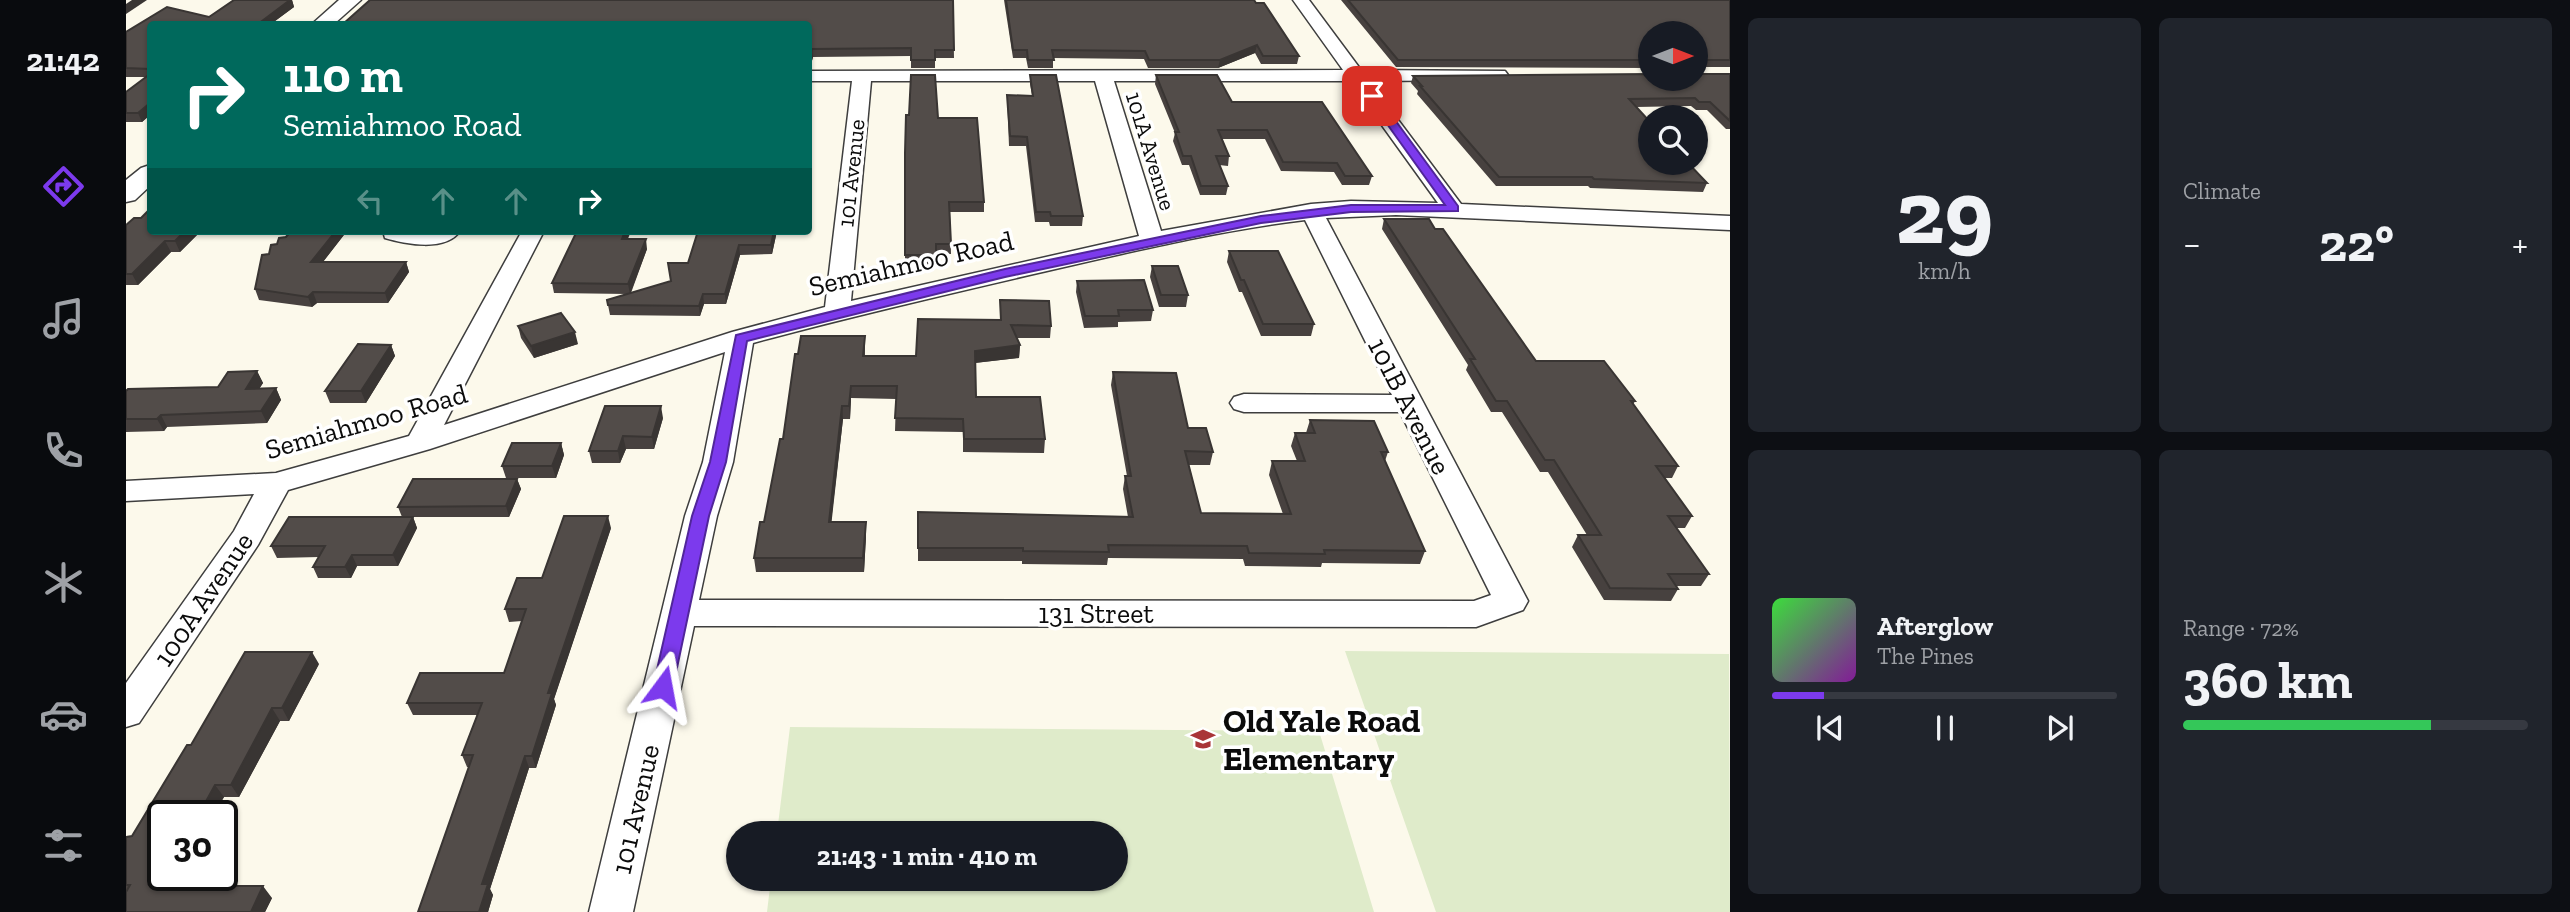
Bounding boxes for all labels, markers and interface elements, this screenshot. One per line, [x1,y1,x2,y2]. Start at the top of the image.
north arrow [1638,21,1708,91]
map controls [1638,21,1708,175]
text: 21:42 [26,41,100,79]
text: 110 m [283,46,403,105]
icon: right [168,49,259,140]
pin [1342,66,1402,126]
icon: arrive [1353,77,1391,115]
street label: 101A Avenue [1120,88,1182,214]
button: search [1638,105,1708,175]
text: Semiahmoo Road [283,106,522,144]
street label: 101 Avenue [831,118,871,228]
text: 29 [1896,157,1993,266]
icon: directions [39,162,88,211]
text: Climate [2183,177,2261,205]
icon: left [351,182,389,220]
icon: ahead [424,182,462,220]
icon: ahead [497,182,535,220]
icon: right [570,182,608,220]
text: 22° [2319,212,2394,274]
text: − [2183,221,2201,267]
text: + [2512,221,2528,267]
street label: Semiahmoo Road [806,224,1017,303]
text: km/h [1918,257,1971,285]
icon: music [39,294,88,343]
street label: 101B Avenue [1361,332,1458,480]
street label: Semiahmoo Road [261,377,471,466]
icon: phone [39,426,88,475]
street label: 100A Avenue [147,526,260,672]
icon: climate [39,558,88,607]
street label: 131 Street [1038,597,1154,630]
text: Afterglow [1877,610,1993,642]
text: Range · 72% [2183,614,2299,642]
text: The Pines [1877,642,1974,670]
text: 360 km [2183,649,2353,711]
position arrow [626,650,700,724]
icon: car [39,690,88,739]
place label: Old Yale Road Elementary [1223,701,1421,778]
icon: previous [1811,709,1849,747]
icon: pause [1926,709,1964,747]
icon: next [2041,709,2079,747]
school or university icon: Old Yale Road Elementary [1189,725,1217,753]
street label: 101 Avenue [605,741,666,877]
speed limit sign: 30 [147,800,238,891]
icon: filters [39,821,88,870]
text: 21:43 · 1 min · 410 m [817,840,1037,872]

